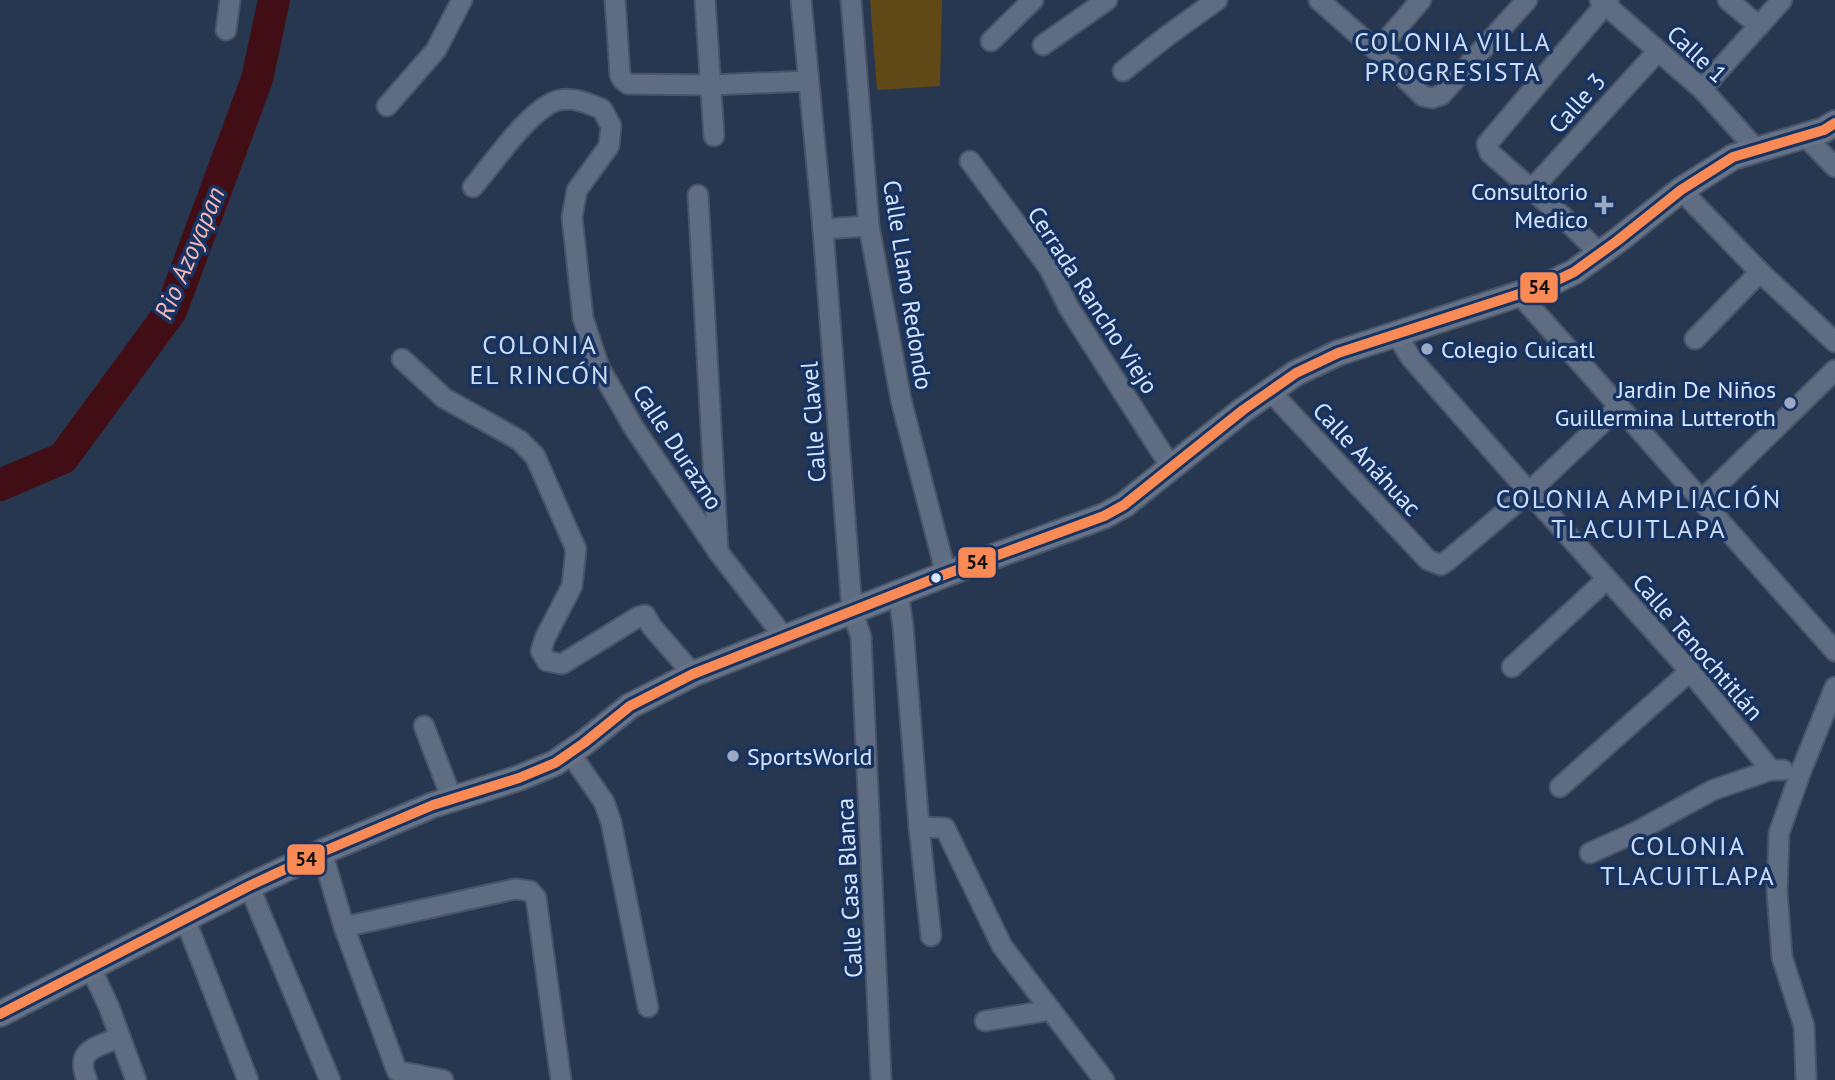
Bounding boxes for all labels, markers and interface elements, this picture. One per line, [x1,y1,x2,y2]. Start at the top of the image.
street label: Calle 1 [1661,18,1733,90]
district label: COLONIA VILLA PROGRESISTA [1354,25,1552,88]
street label: Calle 3 [1542,66,1612,140]
place label: Consultorio Medico [1471,176,1588,235]
street label: Calle Llano Redondo [876,178,940,392]
water label: Rio Azoyapan [146,182,232,324]
marker: Consultorio Medico [1594,195,1614,215]
street label: Cerrada Rancho Viejo [1021,200,1165,400]
line badge: 54 [1519,271,1559,304]
text: 54 [1528,275,1550,299]
district label: COLONIA EL RINCÓN [469,328,611,391]
place label: Colegio Cuicatl [1441,334,1595,365]
marker: Colegio Cuicatl [1419,341,1435,357]
street label: Calle Clavel [793,361,833,483]
place label: Jardin De Niños Guillermina Lutteroth [1555,374,1776,433]
street label: Calle Durazno [626,378,730,516]
street label: Calle Anáhuac [1306,395,1428,523]
marker: Jardin De Niños Guillermina Lutteroth [1782,395,1798,411]
district label: COLONIA AMPLIACIÓN TLACUITLAPA [1496,482,1782,545]
line badge: 54 [957,546,997,579]
text: 54 [966,550,988,574]
street label: Calle Tenochtitlán [1626,567,1770,727]
unlabelled marker [929,571,943,585]
place label: SportsWorld [747,741,873,772]
marker: SportsWorld [725,748,741,764]
street label: Calle Casa Blanca [829,797,869,979]
district label: COLONIA TLACUITLAPA [1600,829,1776,892]
line badge: 54 [286,843,326,876]
text: 54 [295,847,317,871]

